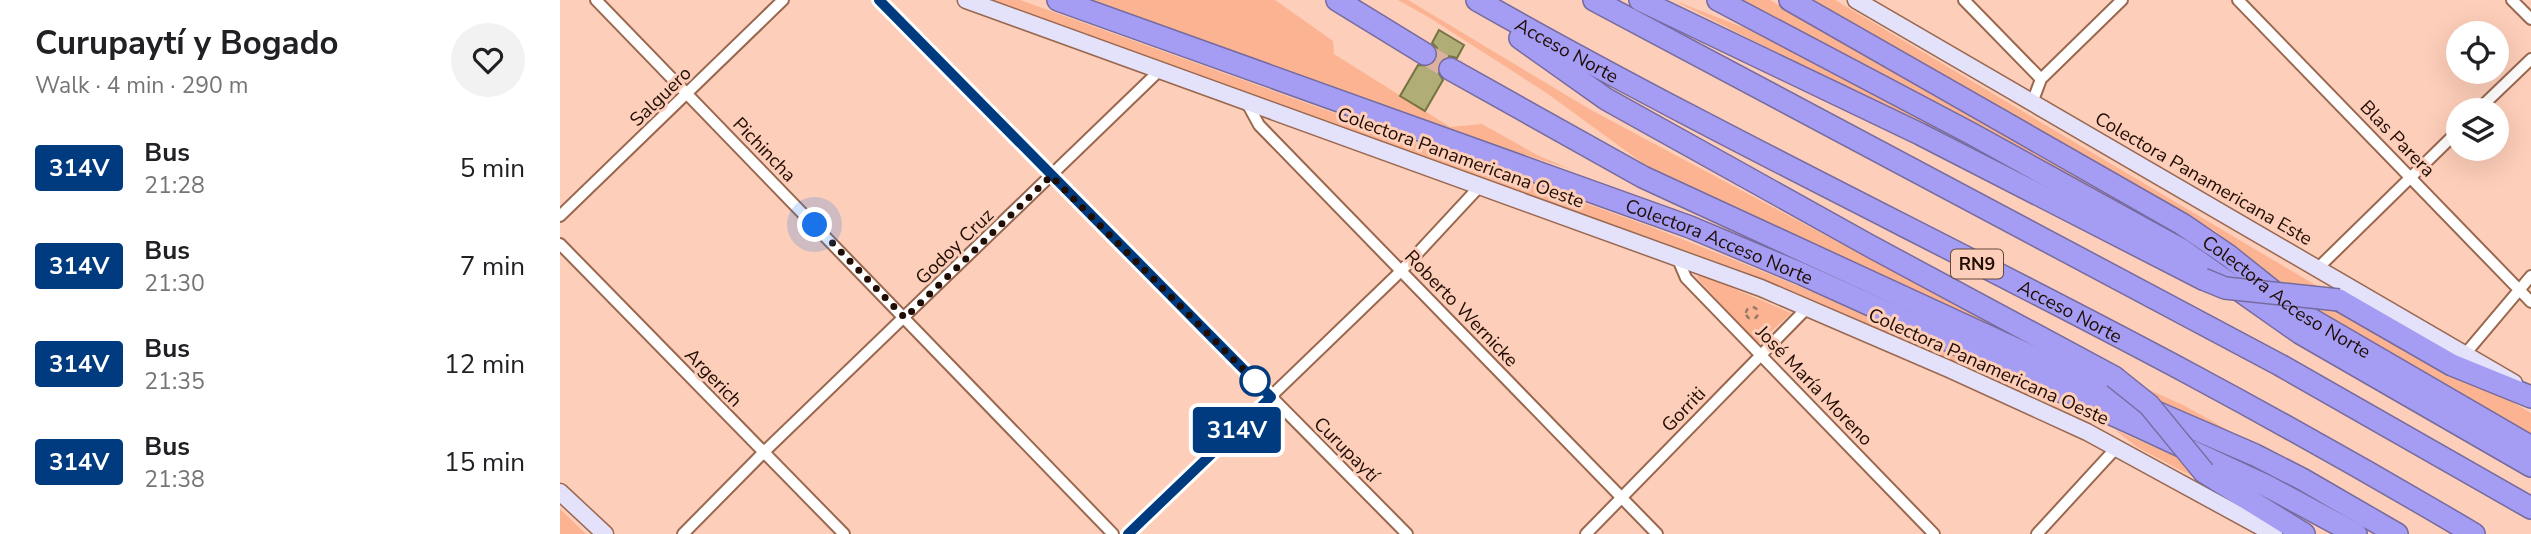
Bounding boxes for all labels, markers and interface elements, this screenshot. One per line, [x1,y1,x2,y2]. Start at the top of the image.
street label: Acceso Norte [1510,12,1623,90]
text: Curupaytí y Bogado [35,21,338,66]
map controls [2446,21,2509,161]
button: locate [2446,21,2509,84]
button: heart [451,23,525,97]
street label: Salguero [624,61,697,133]
text: Walk · 4 min · 290 m [35,70,248,101]
street label: Blas Parera [2354,95,2441,183]
button: layers [2446,98,2509,161]
street label: Colectora Panamericana Oeste [1334,101,1588,215]
street label: Colectora Panamericana Este [2090,106,2317,252]
street label: Pichincha [727,112,802,188]
text: Bus [144,135,190,170]
text: 5 min [460,151,525,186]
text: 314V [49,152,109,184]
text: 21:28 [144,170,205,201]
street label: Colectora Acceso Norte [1622,193,1817,291]
street label: Godoy Cruz [910,203,1000,291]
your location [797,207,832,242]
street label: Colectora Acceso Norte [2197,229,2375,365]
text: Bus [144,233,190,268]
street label: Roberto Wernicke [1399,244,1524,373]
text: 7 min [460,249,525,284]
text: 314V [49,250,109,282]
road number: RN9 [1951,250,2003,278]
text: 21:30 [144,268,205,299]
street label: Acceso Norte [2013,274,2127,350]
street label: Colectora Panamericana Oeste [1864,302,2113,432]
street label: José María Moreno [1749,319,1879,452]
text: Bus [144,331,190,366]
street label: Argerich [679,343,748,413]
text: 12 min [444,347,525,382]
text: 314V [49,348,109,380]
text: 21:35 [144,366,205,397]
unlabelled marker [1240,366,1270,396]
street label: Gorriti [1656,381,1712,438]
line badge: 314V [1188,407,1286,453]
street label: Curupaytí [1308,411,1386,489]
text: 314V [1207,414,1267,446]
text: Bus [144,429,190,464]
text: 15 min [444,445,525,480]
text: 314V [49,446,109,478]
text: 21:38 [144,464,205,495]

